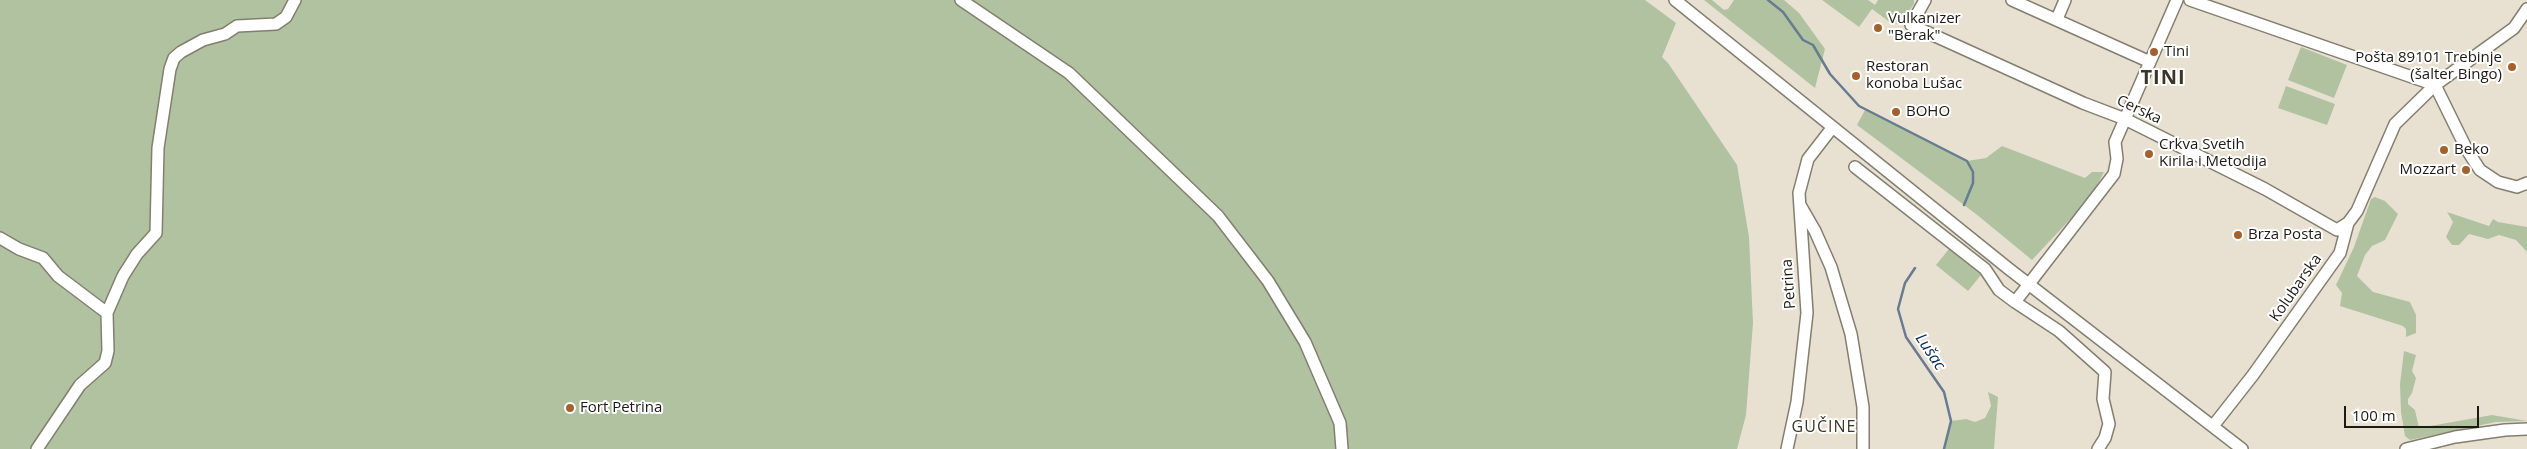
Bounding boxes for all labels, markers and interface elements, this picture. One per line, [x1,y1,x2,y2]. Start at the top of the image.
place label: Vulkanizer "Berak" [1888,10,1961,45]
marker: Vulkanizer "Berak" [1872,22,1884,34]
place label: Tini [2164,43,2189,61]
marker: Tini [2148,46,2160,58]
place label: Pošta 89101 Trebinje (šalter Bingo) [2355,49,2502,84]
place label: Restoran konoba Lušac [1866,58,1962,93]
marker: Pošta 89101 Trebinje (šalter Bingo) [2506,61,2518,73]
district label: TINI [2140,66,2186,90]
marker: Restoran konoba Lušac [1850,70,1862,82]
street label: Cerska [2114,92,2164,128]
place label: BOHO [1906,103,1950,121]
marker: BOHO [1890,106,1902,118]
place label: Crkva Svetih Kirila i Metodija [2159,136,2267,171]
place label: Beko [2454,141,2489,159]
marker: Beko [2438,144,2450,156]
marker: Crkva Svetih Kirila i Metodija [2143,148,2155,160]
place label: Mozzart [2400,161,2456,179]
marker: Mozzart [2460,164,2472,176]
place label: Brza Posta [2248,226,2322,244]
marker: Brza Posta [2232,229,2244,241]
street label: Kolubarska [2266,251,2326,325]
street label: Petrina [1778,258,1800,310]
water label: Lušac [1911,330,1949,374]
scale bar [2347,396,2482,428]
place label: Fort Petrina [580,399,662,417]
marker: Fort Petrina [564,402,576,414]
text: 100 m [2352,405,2396,425]
district label: GUČINE [1791,417,1857,437]

